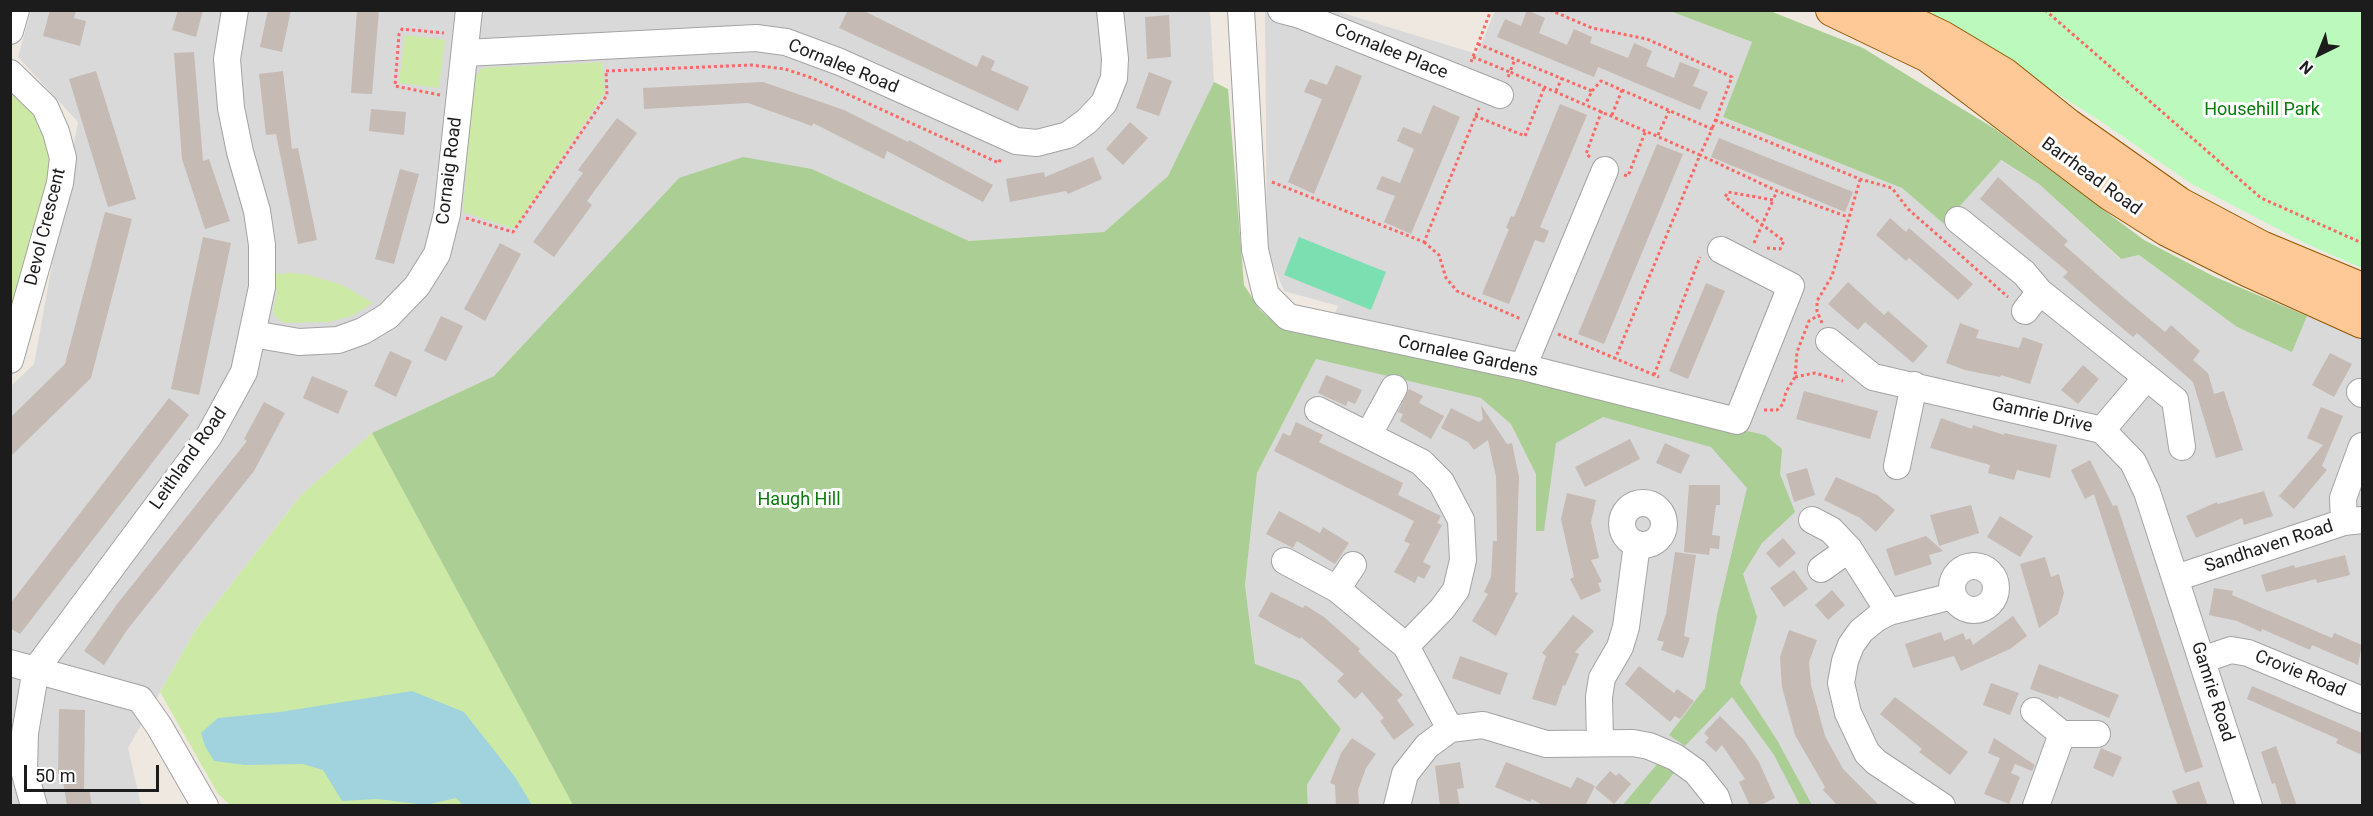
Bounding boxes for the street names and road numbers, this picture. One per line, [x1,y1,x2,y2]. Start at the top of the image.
street label: Cornalee Place [1331,19,1451,85]
street label: Cornalee Road [785,35,901,99]
street label: Cornaig Road [433,116,467,226]
street label: Barrhead Road [2037,133,2145,221]
street label: Devol Crescent [21,166,71,288]
street label: Cornalee Gardens [1396,332,1540,382]
street label: Gamrie Drive [1990,394,2094,438]
street label: Leithland Road [146,404,232,514]
street label: Sandhaven Road [2202,516,2336,578]
street label: Gamrie Road [2186,639,2238,745]
street label: Crovie Road [2251,646,2349,702]

